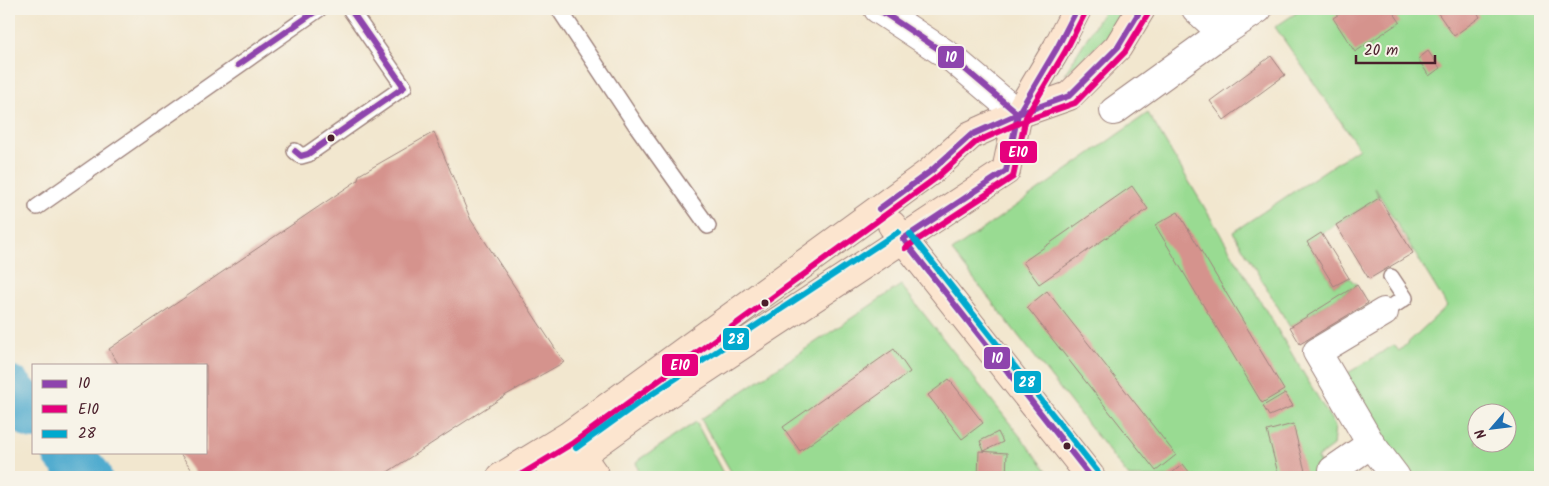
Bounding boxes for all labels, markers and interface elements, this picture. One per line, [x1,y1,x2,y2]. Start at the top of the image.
scale bar [1356,32,1435,64]
text: 20 m [1364,39,1398,63]
line badge: 10 [937,45,965,69]
text: 10 [945,47,958,69]
unlabelled marker [326,133,336,143]
line badge: E10 [999,140,1038,164]
text: E10 [1008,142,1028,164]
unlabelled marker [760,298,770,308]
line badge: 28 [722,327,750,351]
text: 28 [728,329,745,351]
line badge: 10 [983,346,1011,370]
text: 10 [991,348,1004,370]
line badge: E10 [661,353,699,377]
text: E10 [670,355,690,377]
legend [32,364,208,454]
line badge: 28 [1013,370,1042,394]
text: 10 [78,372,91,396]
text: 28 [1019,372,1036,394]
text: E10 [78,398,99,422]
north arrow [1466,404,1516,454]
text: 28 [78,422,97,446]
text: N [1470,424,1493,443]
unlabelled marker [1062,441,1072,451]

